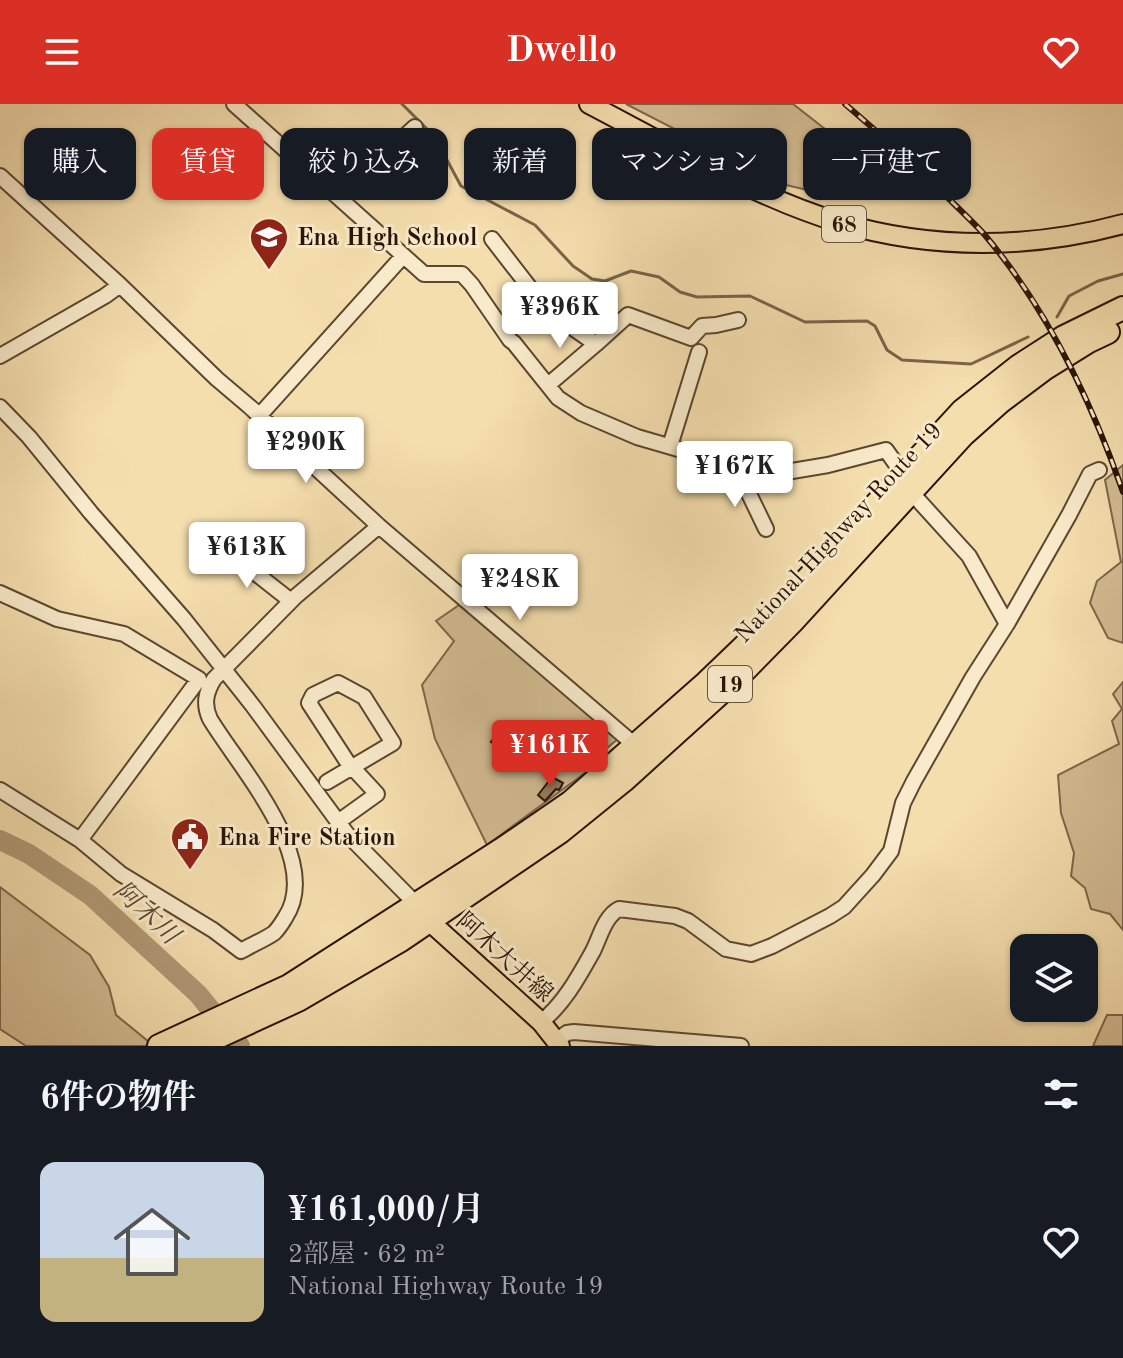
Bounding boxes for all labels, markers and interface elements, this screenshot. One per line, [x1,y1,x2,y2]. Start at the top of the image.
icon: menu [40,30,84,74]
icon: heart [1039,30,1083,74]
text: Dwello [506,34,617,70]
chip: 購入 [24,128,136,200]
chip: 賃貸 [152,128,264,200]
chip: 絞り込み [280,128,448,200]
chip: 新着 [464,128,576,200]
chip: マンション [592,128,787,200]
chip: 一戸建て [803,128,971,200]
road number: 68 [822,206,866,242]
school or university icon: Ena High School [248,216,290,271]
place label: Ena High School [297,227,477,251]
pin: ¥396K [504,282,616,350]
text: ¥396K [520,295,600,321]
pin: ¥290K [250,417,362,485]
street label: National Highway Route 19 [731,419,948,648]
text: ¥290K [266,430,346,456]
pin: ¥167K [679,441,791,509]
text: ¥167K [695,454,775,480]
pin: ¥613K [191,522,303,590]
text: ¥613K [207,535,287,561]
pin: ¥248K [464,554,576,622]
text: ¥248K [480,567,560,593]
road number: 19 [708,666,752,702]
pin: ¥161K [494,720,606,788]
text: ¥161K [510,733,590,759]
public building icon: Ena Fire Station [169,816,211,871]
place label: Ena Fire Station [218,827,396,851]
water label: 阿木川 [108,876,187,952]
street label: 阿木大井線 [451,907,558,1008]
map controls [1010,934,1098,1022]
button: layers [1010,934,1098,1022]
icon: filters [1039,1072,1083,1116]
text: 6件の物件 [40,1082,196,1116]
icon: home [104,1194,200,1290]
text: ¥161,000/月 [288,1194,485,1228]
icon: heart [1039,1220,1083,1264]
text: 2部屋 · 62 m² [288,1242,445,1268]
text: National Highway Route 19 [288,1274,603,1300]

